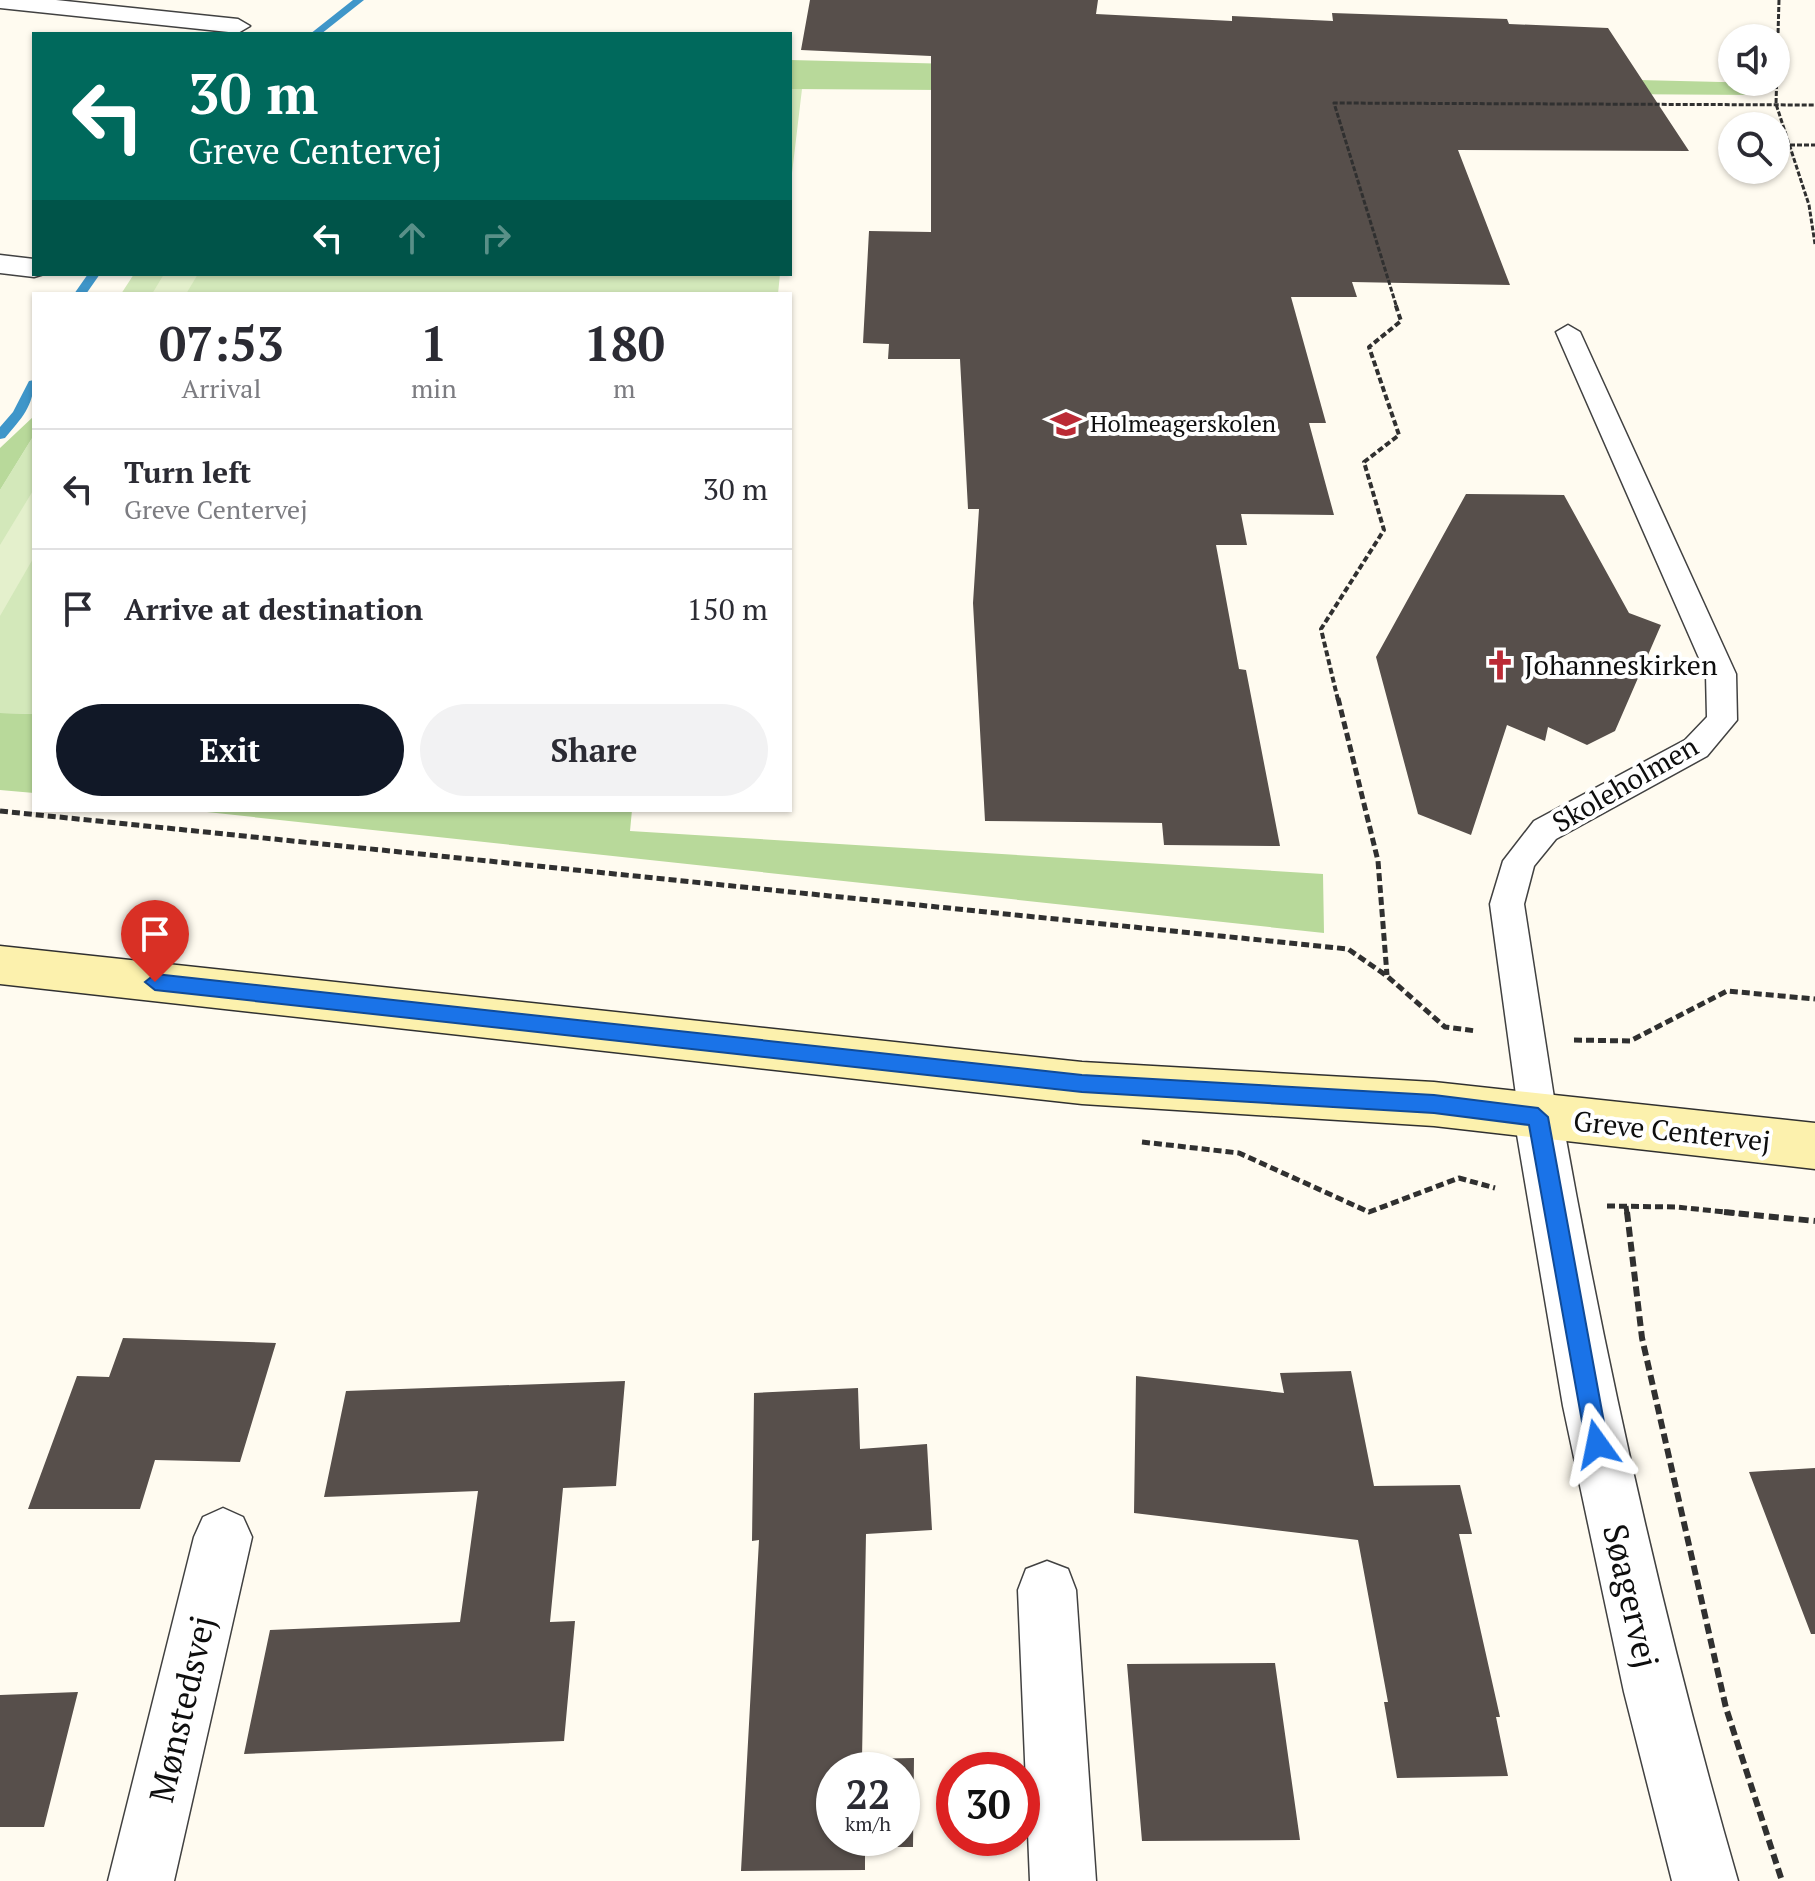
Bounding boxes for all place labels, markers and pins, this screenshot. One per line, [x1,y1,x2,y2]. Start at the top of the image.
school or university icon: Holmeagerskolen [1049,407,1083,441]
place label: Holmeagerskolen [1090,407,1276,439]
place label: Johanneskirken [1524,646,1718,683]
church icon: Johanneskirken [1483,648,1517,682]
pin [121,900,189,982]

